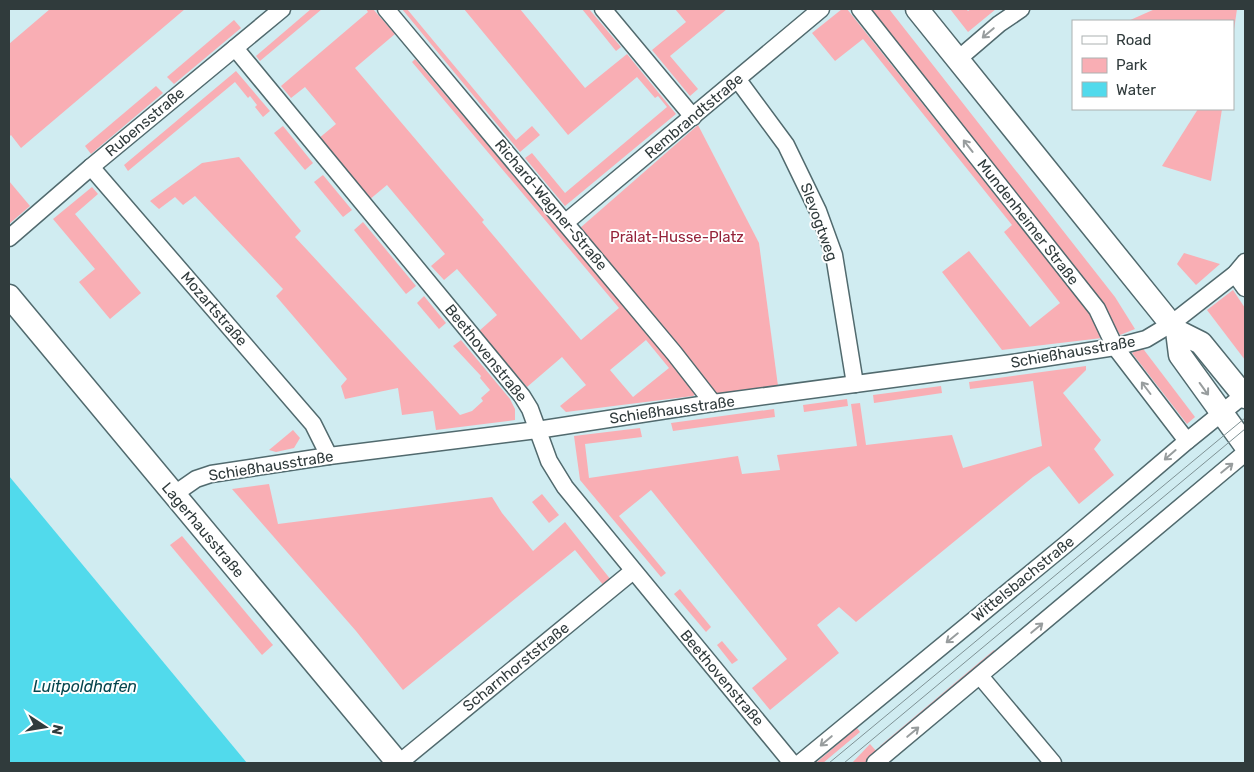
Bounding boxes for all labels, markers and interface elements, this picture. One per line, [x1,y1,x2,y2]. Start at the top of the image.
legend [1072,20,1234,110]
one-way arrow [982,28,995,39]
text: Road [1116,31,1152,49]
text: Park [1116,56,1147,74]
street label: Rembrandtstraße [641,70,747,162]
text: Water [1116,81,1156,99]
street label: Rubensstraße [102,84,188,160]
street label: Richard-Wagner-Straße [491,136,611,274]
one-way arrow [962,139,973,152]
street label: Mundenheimer Straße [973,156,1083,288]
street label: Slevogtweg [797,181,841,263]
park label: Prälat-Husse-Platz [610,228,744,246]
street label: Mozartstraße [177,268,251,350]
street label: Beethovenstraße [441,301,531,405]
street label: Schießhausstraße [1009,332,1137,372]
one-way arrow [1141,382,1152,395]
one-way arrow [1199,382,1209,396]
street label: Schießhausstraße [608,392,736,428]
street label: Schießhausstraße [207,447,335,485]
one-way arrow [1164,449,1177,461]
one-way arrow [1220,463,1233,474]
street label: Lagerhausstraße [158,479,248,581]
street label: Wittelsbachstraße [968,532,1078,626]
street label: Scharnhorststraße [459,619,573,715]
one-way arrow [1030,622,1043,633]
street label: Beethovenstraße [676,626,768,730]
one-way arrow [945,632,958,643]
water label: Luitpoldhafen [33,677,137,696]
north arrow [20,702,70,752]
text: N [48,723,67,736]
one-way arrow [906,727,919,738]
one-way arrow [820,736,833,747]

